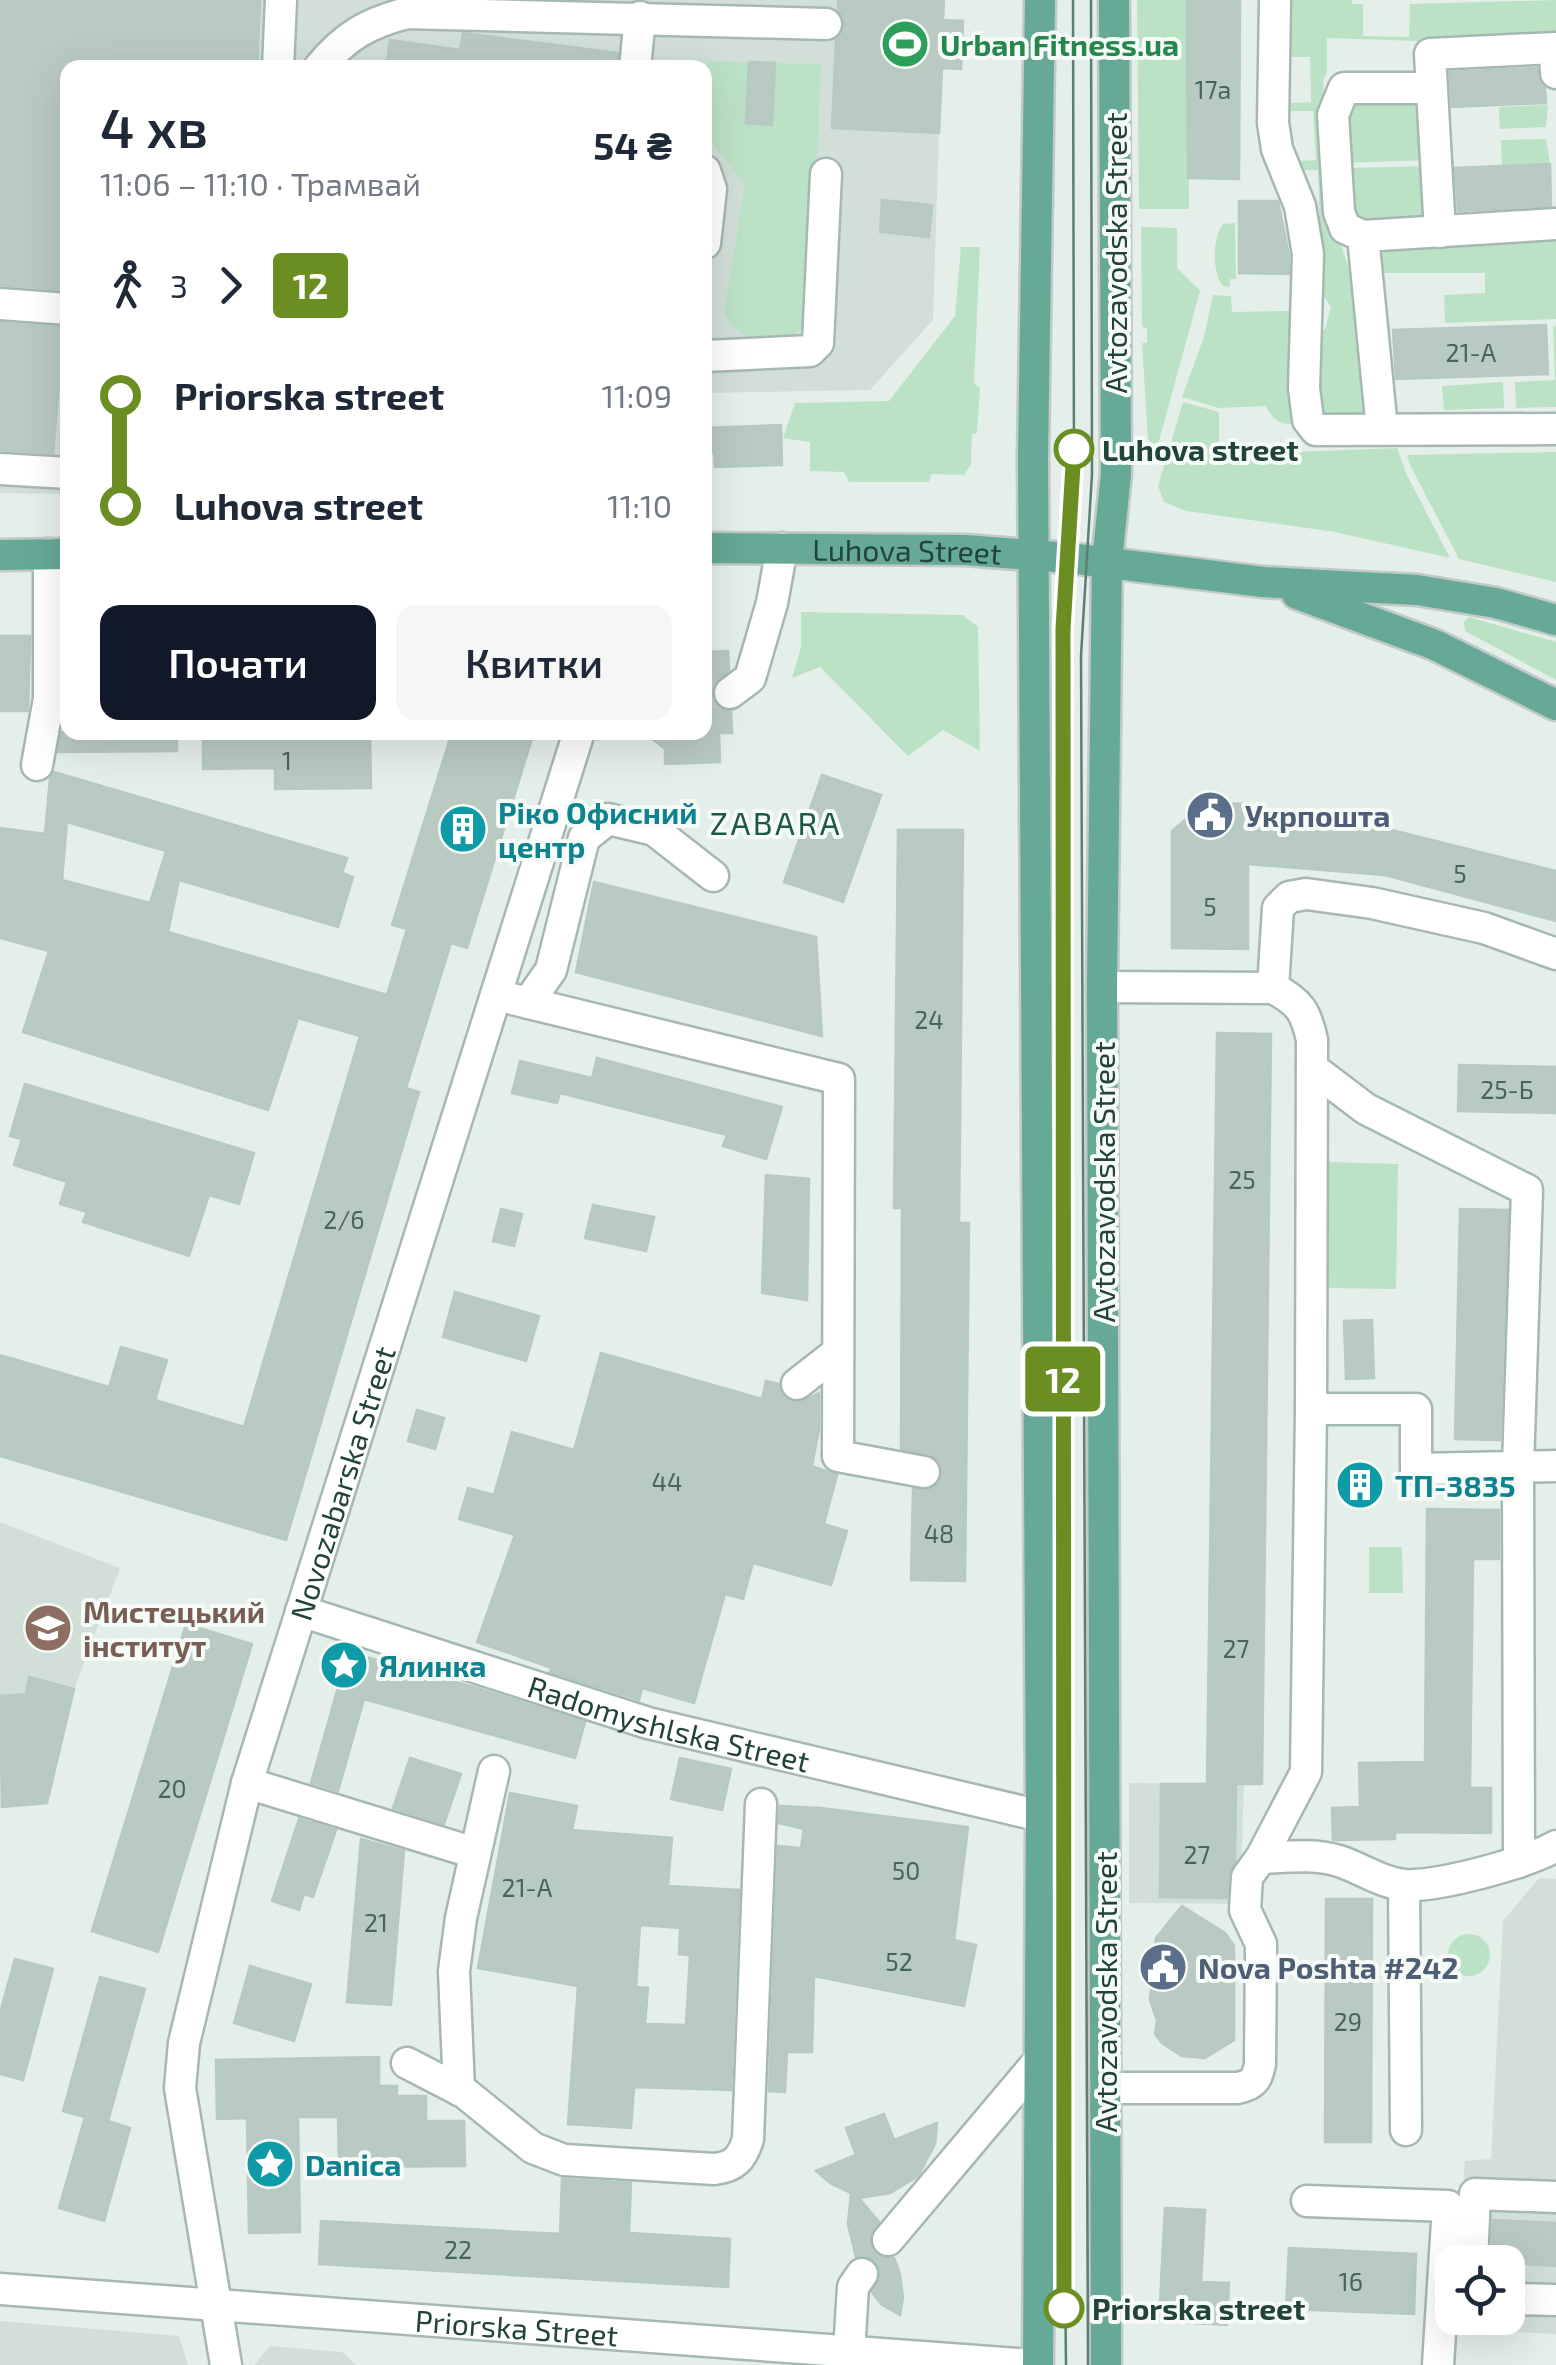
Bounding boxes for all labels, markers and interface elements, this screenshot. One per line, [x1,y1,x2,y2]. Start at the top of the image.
sports icon: Urban Fitness.ua [879,18,931,70]
place label: Urban Fitness.ua [940,26,1179,62]
house number: 17а [1195,74,1231,104]
text: 4 хв [100,93,208,159]
street label: Avtozavodska Street [1097,112,1133,394]
text: 54 ₴ [593,122,672,168]
text: 11:06 – 11:10 · Трамвай [100,164,421,202]
icon: walk [100,258,155,313]
icon: forward [203,258,258,313]
text: 12 [293,264,328,306]
text: 3 [170,266,188,304]
house number: 21-А [1446,337,1497,367]
text: Priorska street [174,372,444,418]
text: 11:09 [601,376,672,414]
marker: Luhova street [1055,430,1093,468]
place label: Luhova street [1102,431,1299,467]
text: Luhova street [174,482,423,528]
text: 11:10 [607,486,672,524]
street label: Luhova Street [812,531,1003,571]
button: Почати [100,605,376,720]
button: Квитки [396,605,672,720]
house number: 1 [282,745,292,775]
public building icon: Укрпошта [1184,789,1236,841]
place label: Ріко Офисний центр [498,794,698,864]
place label: Укрпошта [1245,797,1390,833]
building icon: Ріко Офисний центр [437,803,489,855]
district label: ZABARA [710,803,842,841]
house number: 5 [1453,858,1467,888]
house number: 5 [1203,891,1217,921]
house number: 24 [914,1004,944,1034]
street label: Avtozavodska Street [1085,1041,1121,1323]
house number: 25-Б [1480,1074,1534,1104]
house number: 25 [1228,1164,1256,1194]
house number: 2/6 [323,1204,365,1234]
street label: Novozabarska Street [282,1342,402,1625]
line badge: 12 [1018,1346,1108,1412]
text: 12 [1045,1358,1081,1400]
building icon: ТП-3835 [1334,1459,1386,1511]
house number: 44 [652,1466,682,1496]
place label: ТП-3835 [1395,1467,1516,1503]
house number: 48 [924,1518,954,1548]
place label: Мистецький інститут [83,1593,265,1664]
school or university icon: Мистецький інститут [22,1602,74,1654]
house number: 27 [1223,1633,1250,1663]
place icon: Ялинка [318,1639,370,1691]
place label: Ялинка [379,1647,487,1683]
street label: Radomyshlska Street [524,1668,813,1779]
house number: 20 [157,1773,187,1803]
house number: 27 [1184,1839,1211,1869]
street label: Avtozavodska Street [1087,1851,1123,2133]
house number: 50 [892,1855,920,1885]
house number: 21-А [502,1872,553,1902]
house number: 21 [364,1907,388,1937]
public building icon: Nova Poshta #242 [1137,1941,1189,1993]
house number: 52 [885,1946,913,1976]
place label: Nova Poshta #242 [1198,1949,1459,1985]
house number: 29 [1334,2006,1362,2036]
place icon: Danica [244,2138,296,2190]
place label: Danica [305,2146,401,2182]
house number: 22 [444,2234,472,2264]
map controls [1435,2245,1525,2335]
button: locate [1435,2245,1525,2335]
house number: 16 [1339,2266,1363,2296]
marker: Priorska street [1045,2289,1083,2327]
place label: Priorska street [1092,2290,1305,2326]
street label: Priorska Street [414,2302,619,2352]

